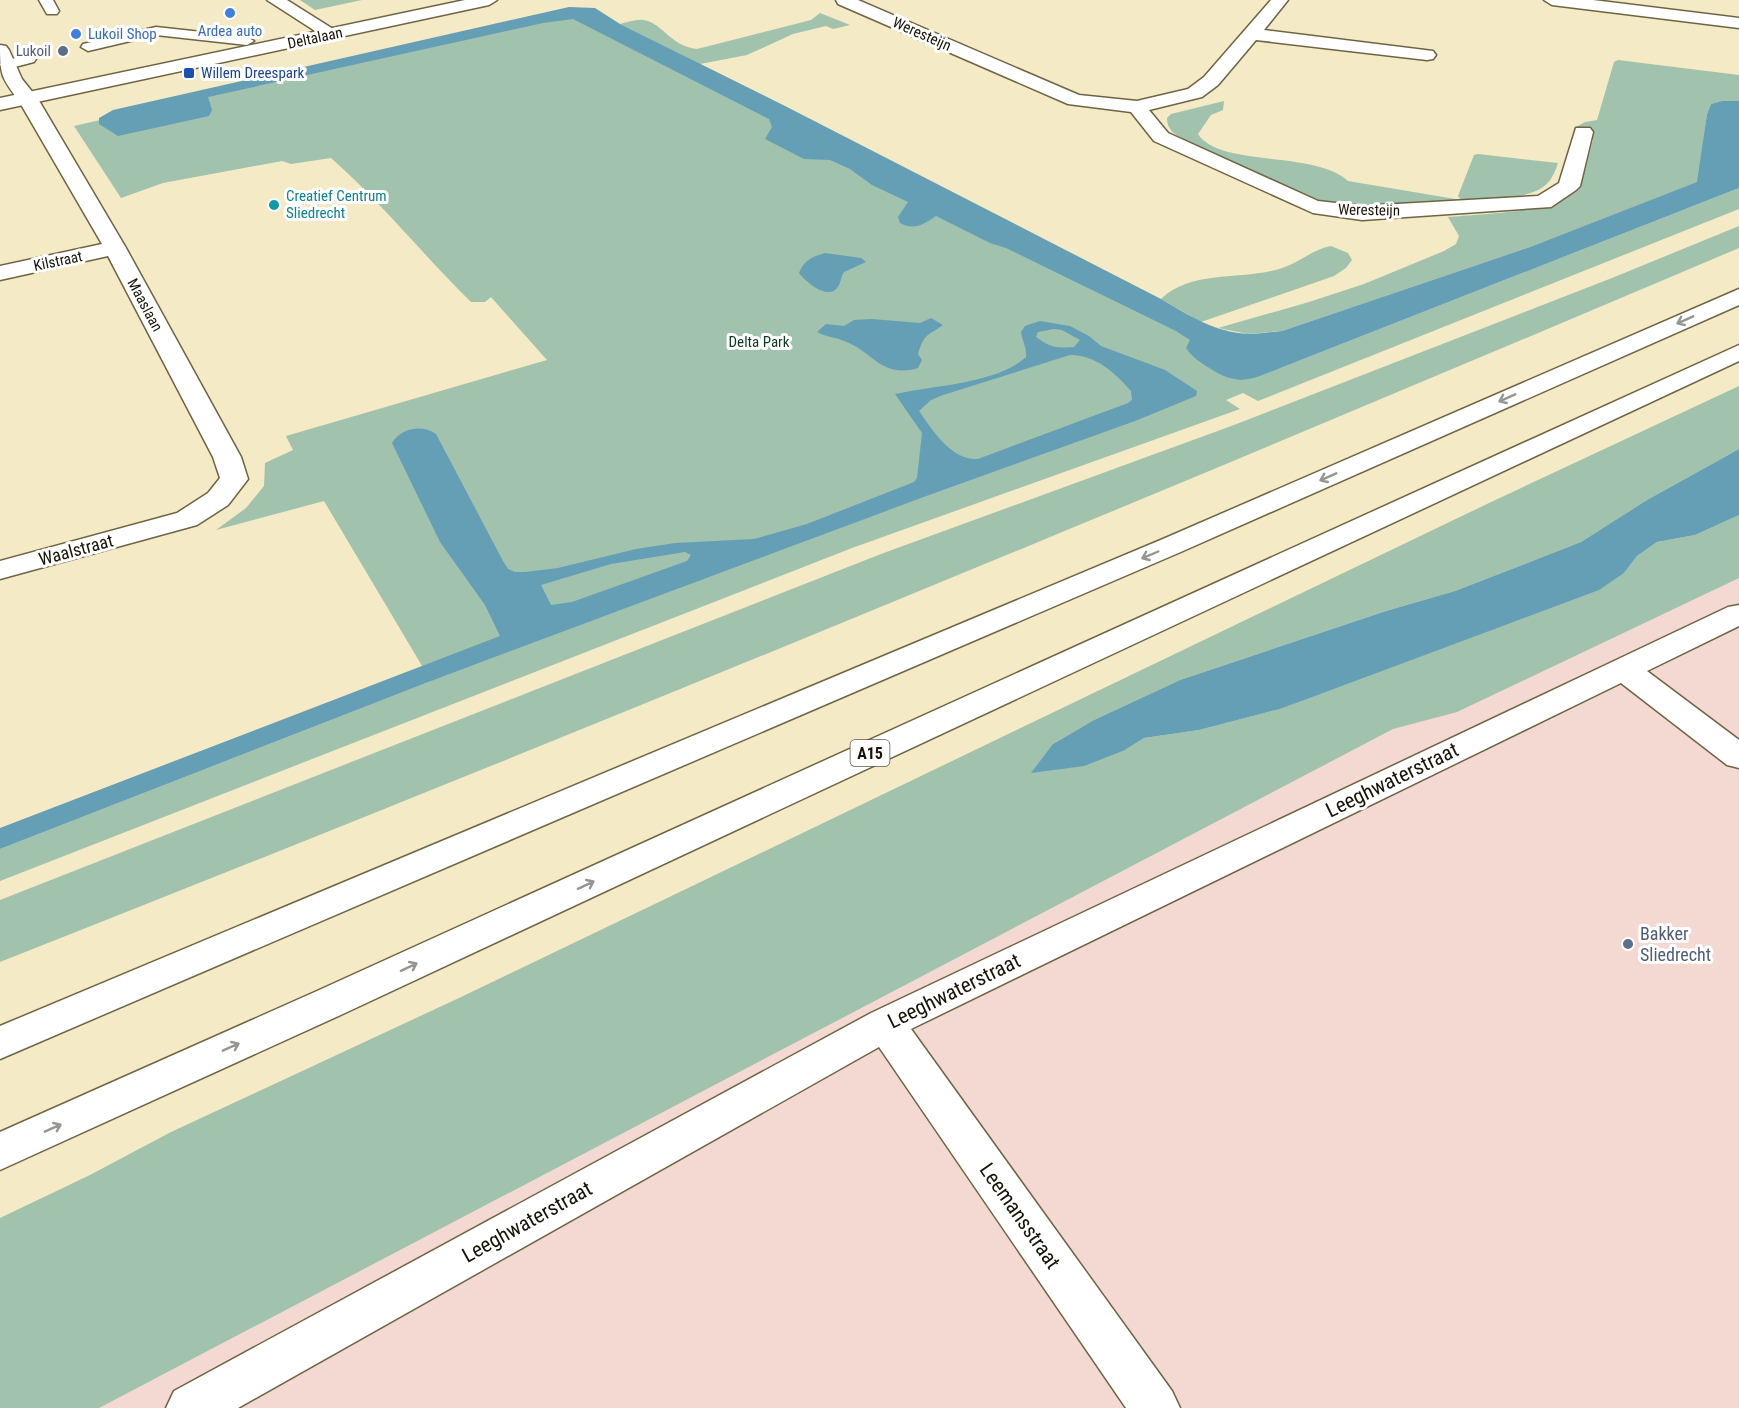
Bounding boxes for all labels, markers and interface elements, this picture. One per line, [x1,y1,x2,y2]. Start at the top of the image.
marker: Ardea auto [223,6,237,20]
street label: Weresteijn [890,13,954,55]
place label: Ardea auto [198,22,262,40]
street label: Deltalaan [286,23,344,53]
place label: Lukoil Shop [88,25,157,43]
marker: Lukoil Shop [69,27,83,41]
place label: Lukoil [16,42,51,60]
marker: Lukoil [56,44,70,58]
place label: Willem Dreespark [201,64,305,82]
marker: Willem Dreespark [182,66,196,80]
place label: Creatief Centrum Sliedrecht [286,187,387,222]
marker: Creatief Centrum Sliedrecht [267,198,281,212]
street label: Weresteijn [1338,200,1400,220]
street label: Kilstraat [32,247,84,275]
street label: Maaslaan [124,275,166,335]
one-way arrow [1677,315,1695,326]
park label: Delta Park [729,333,790,351]
one-way arrow [1498,394,1516,405]
one-way arrow [1320,472,1338,483]
street label: Waalstraat [36,530,115,570]
one-way arrow [1141,550,1160,561]
street label: Leeghwaterstraat [1322,738,1462,822]
road number: A15 [850,740,890,766]
one-way arrow [576,878,594,890]
place label: Bakker Sliedrecht [1640,923,1711,965]
marker: Bakker Sliedrecht [1621,937,1635,951]
street label: Leeghwaterstraat [884,949,1024,1033]
one-way arrow [399,960,417,972]
one-way arrow [222,1041,240,1053]
one-way arrow [44,1121,62,1133]
street label: Leemansstraat [975,1159,1065,1273]
street label: Leeghwaterstraat [458,1176,596,1268]

